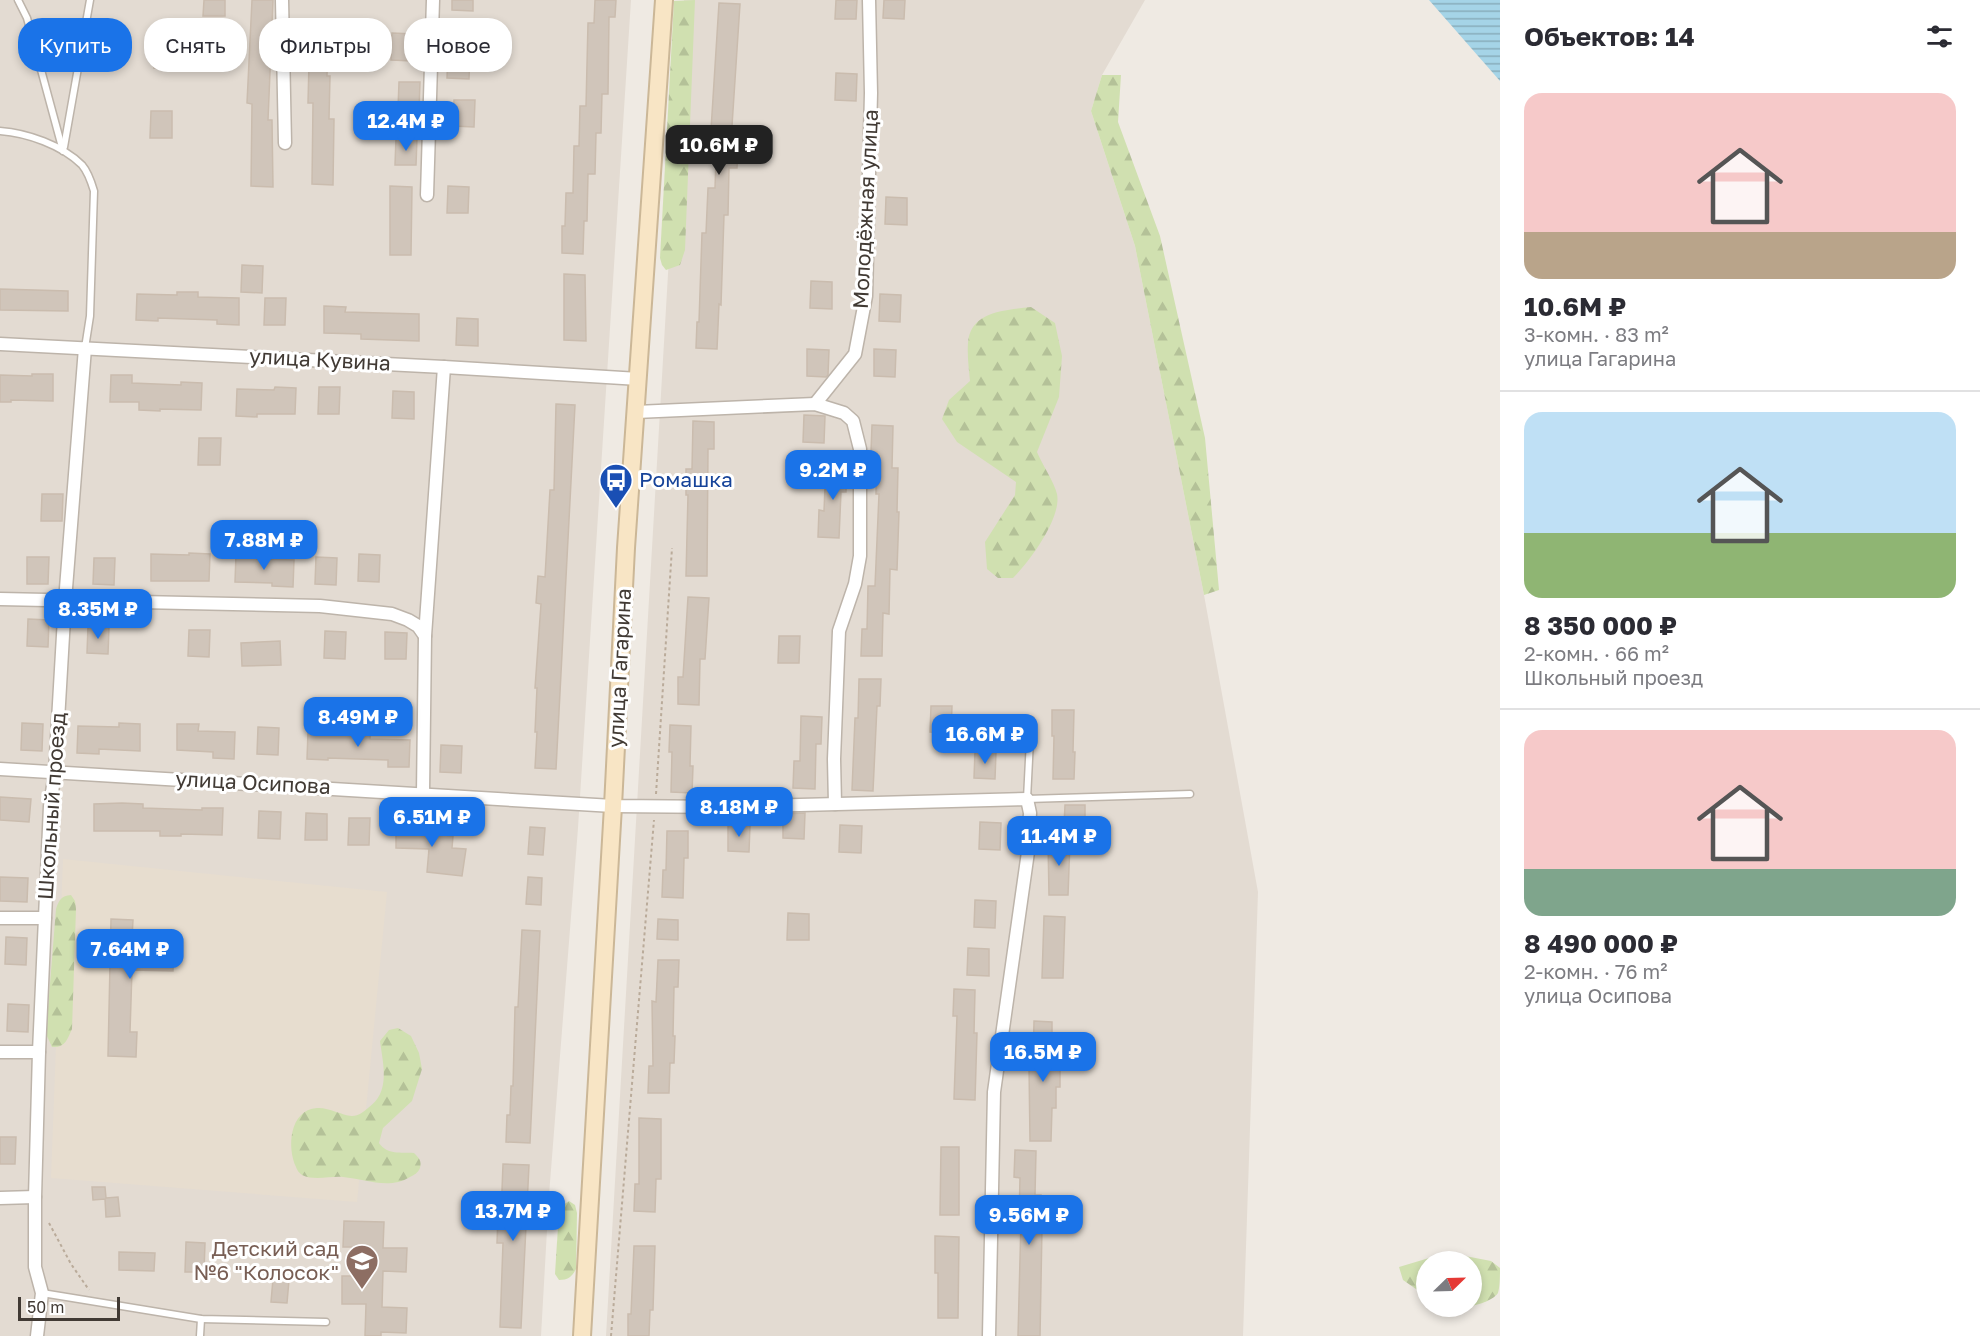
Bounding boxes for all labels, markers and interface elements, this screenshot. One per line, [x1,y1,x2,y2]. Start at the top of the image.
chip: Купить [18,18,132,72]
chip: Снять [144,18,247,72]
chip: Фильтры [259,18,392,72]
chip: Новое [404,18,512,72]
icon: filters [1923,20,1956,53]
text: Объектов: 14 [1524,21,1695,52]
pin: 12.4M ₽ [351,101,461,152]
text: 12.4M ₽ [367,108,445,132]
street label: Молодёжная улица [847,108,883,309]
pin: 10.6M ₽ [664,125,774,176]
text: 10.6M ₽ [680,132,758,156]
icon: home [1686,132,1794,240]
text: 10.6M ₽ [1524,291,1626,322]
text: 3-комн. · 83 m² [1524,322,1669,346]
street label: улица Кувина [249,342,392,376]
text: улица Гагарина [1524,346,1676,370]
pin: 9.2M ₽ [784,450,882,501]
icon: home [1686,451,1794,559]
text: 9.2M ₽ [799,457,867,481]
bus stop icon: Ромашка [598,462,634,509]
place label: Ромашка [639,466,733,492]
pin: 7.88M ₽ [209,520,319,571]
text: 7.88M ₽ [224,527,304,551]
street label: улица Гагарина [602,587,636,748]
pin: 8.35M ₽ [43,589,153,640]
text: 8.35M ₽ [58,596,138,620]
text: 8 350 000 ₽ [1524,610,1677,641]
text: 2-комн. · 66 m² [1524,641,1669,665]
text: Школьный проезд [1524,665,1703,689]
pin: 8.49M ₽ [303,697,413,748]
text: 8.49M ₽ [318,704,398,728]
street label: Школьный проезд [31,711,71,901]
pin: 16.6M ₽ [930,714,1040,765]
text: 16.6M ₽ [946,721,1024,745]
street label: улица Осипова [175,765,331,799]
icon: home [1686,769,1794,877]
pin: 8.18M ₽ [684,787,794,838]
text: 8.18M ₽ [700,794,778,818]
pin: 6.51M ₽ [377,797,487,848]
text: 6.51M ₽ [393,804,471,828]
pin: 11.4M ₽ [1004,816,1114,867]
text: 11.4M ₽ [1021,823,1097,847]
text: 8 490 000 ₽ [1524,928,1678,959]
pin: 7.64M ₽ [75,929,185,980]
text: 7.64M ₽ [91,936,169,960]
text: 2-комн. · 76 m² [1524,959,1668,983]
text: улица Осипова [1524,983,1672,1007]
pin: 16.5M ₽ [988,1032,1098,1083]
text: 16.5M ₽ [1004,1039,1082,1063]
pin: 13.7M ₽ [458,1191,568,1242]
pin: 9.56M ₽ [974,1195,1084,1246]
text: 13.7M ₽ [475,1198,551,1222]
text: 9.56M ₽ [989,1202,1069,1226]
place label: Детский сад №6 "Колосок" [194,1235,339,1285]
school or university icon: Детский сад №6 "Колосок" [344,1243,380,1290]
north arrow [1416,1251,1482,1317]
map controls [1416,1251,1482,1317]
scale bar [18,1294,120,1322]
text: 50 m [27,1297,64,1317]

